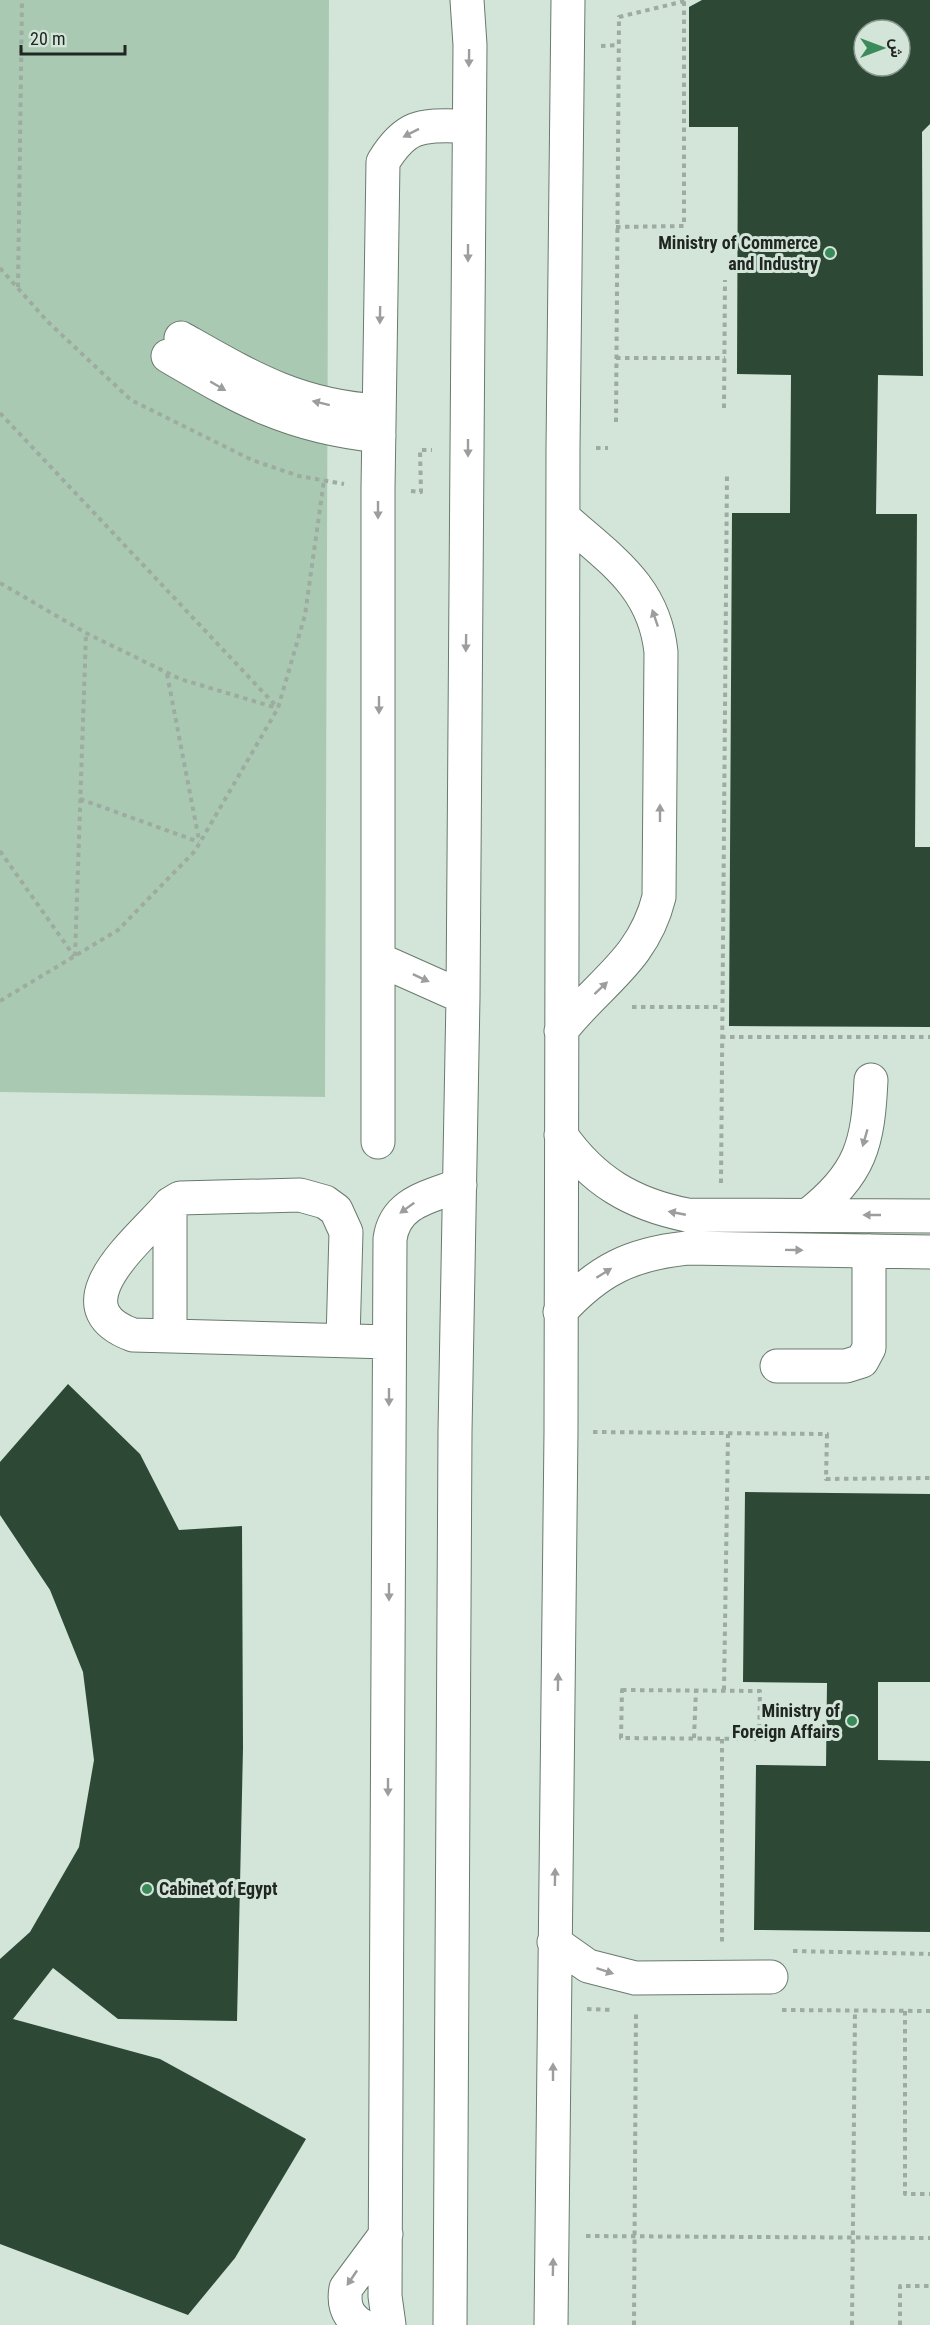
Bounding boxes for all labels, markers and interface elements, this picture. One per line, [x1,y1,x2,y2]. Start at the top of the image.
scale bar [21,18,124,56]
north arrow [852,18,912,78]
text: 20 m [30,28,65,49]
text: ش [887,38,906,58]
one-way arrow [465,49,474,68]
one-way arrow [402,128,419,137]
place label: Ministry of Commerce and Industry [658,232,818,274]
one-way arrow [463,244,473,263]
marker: Ministry of Commerce and Industry [823,246,837,260]
one-way arrow [375,306,385,325]
one-way arrow [210,380,227,390]
one-way arrow [312,398,330,408]
one-way arrow [463,439,473,458]
one-way arrow [374,501,383,520]
one-way arrow [650,609,659,627]
one-way arrow [462,634,471,653]
one-way arrow [374,696,384,715]
one-way arrow [655,803,665,822]
one-way arrow [413,974,430,983]
one-way arrow [593,981,607,995]
one-way arrow [860,1129,869,1147]
one-way arrow [399,1202,415,1214]
one-way arrow [667,1208,686,1217]
one-way arrow [862,1211,881,1220]
one-way arrow [784,1245,803,1255]
one-way arrow [596,1268,612,1279]
one-way arrow [384,1388,394,1407]
one-way arrow [384,1583,394,1602]
one-way arrow [553,1672,563,1691]
place label: Ministry of Foreign Affairs [732,1700,840,1742]
marker: Ministry of Foreign Affairs [845,1714,859,1728]
one-way arrow [383,1778,393,1797]
one-way arrow [550,1867,560,1886]
place label: Cabinet of Egypt [159,1878,278,1899]
marker: Cabinet of Egypt [140,1882,154,1896]
one-way arrow [596,1967,614,1976]
one-way arrow [548,2062,558,2081]
one-way arrow [548,2257,557,2276]
one-way arrow [347,2270,358,2286]

